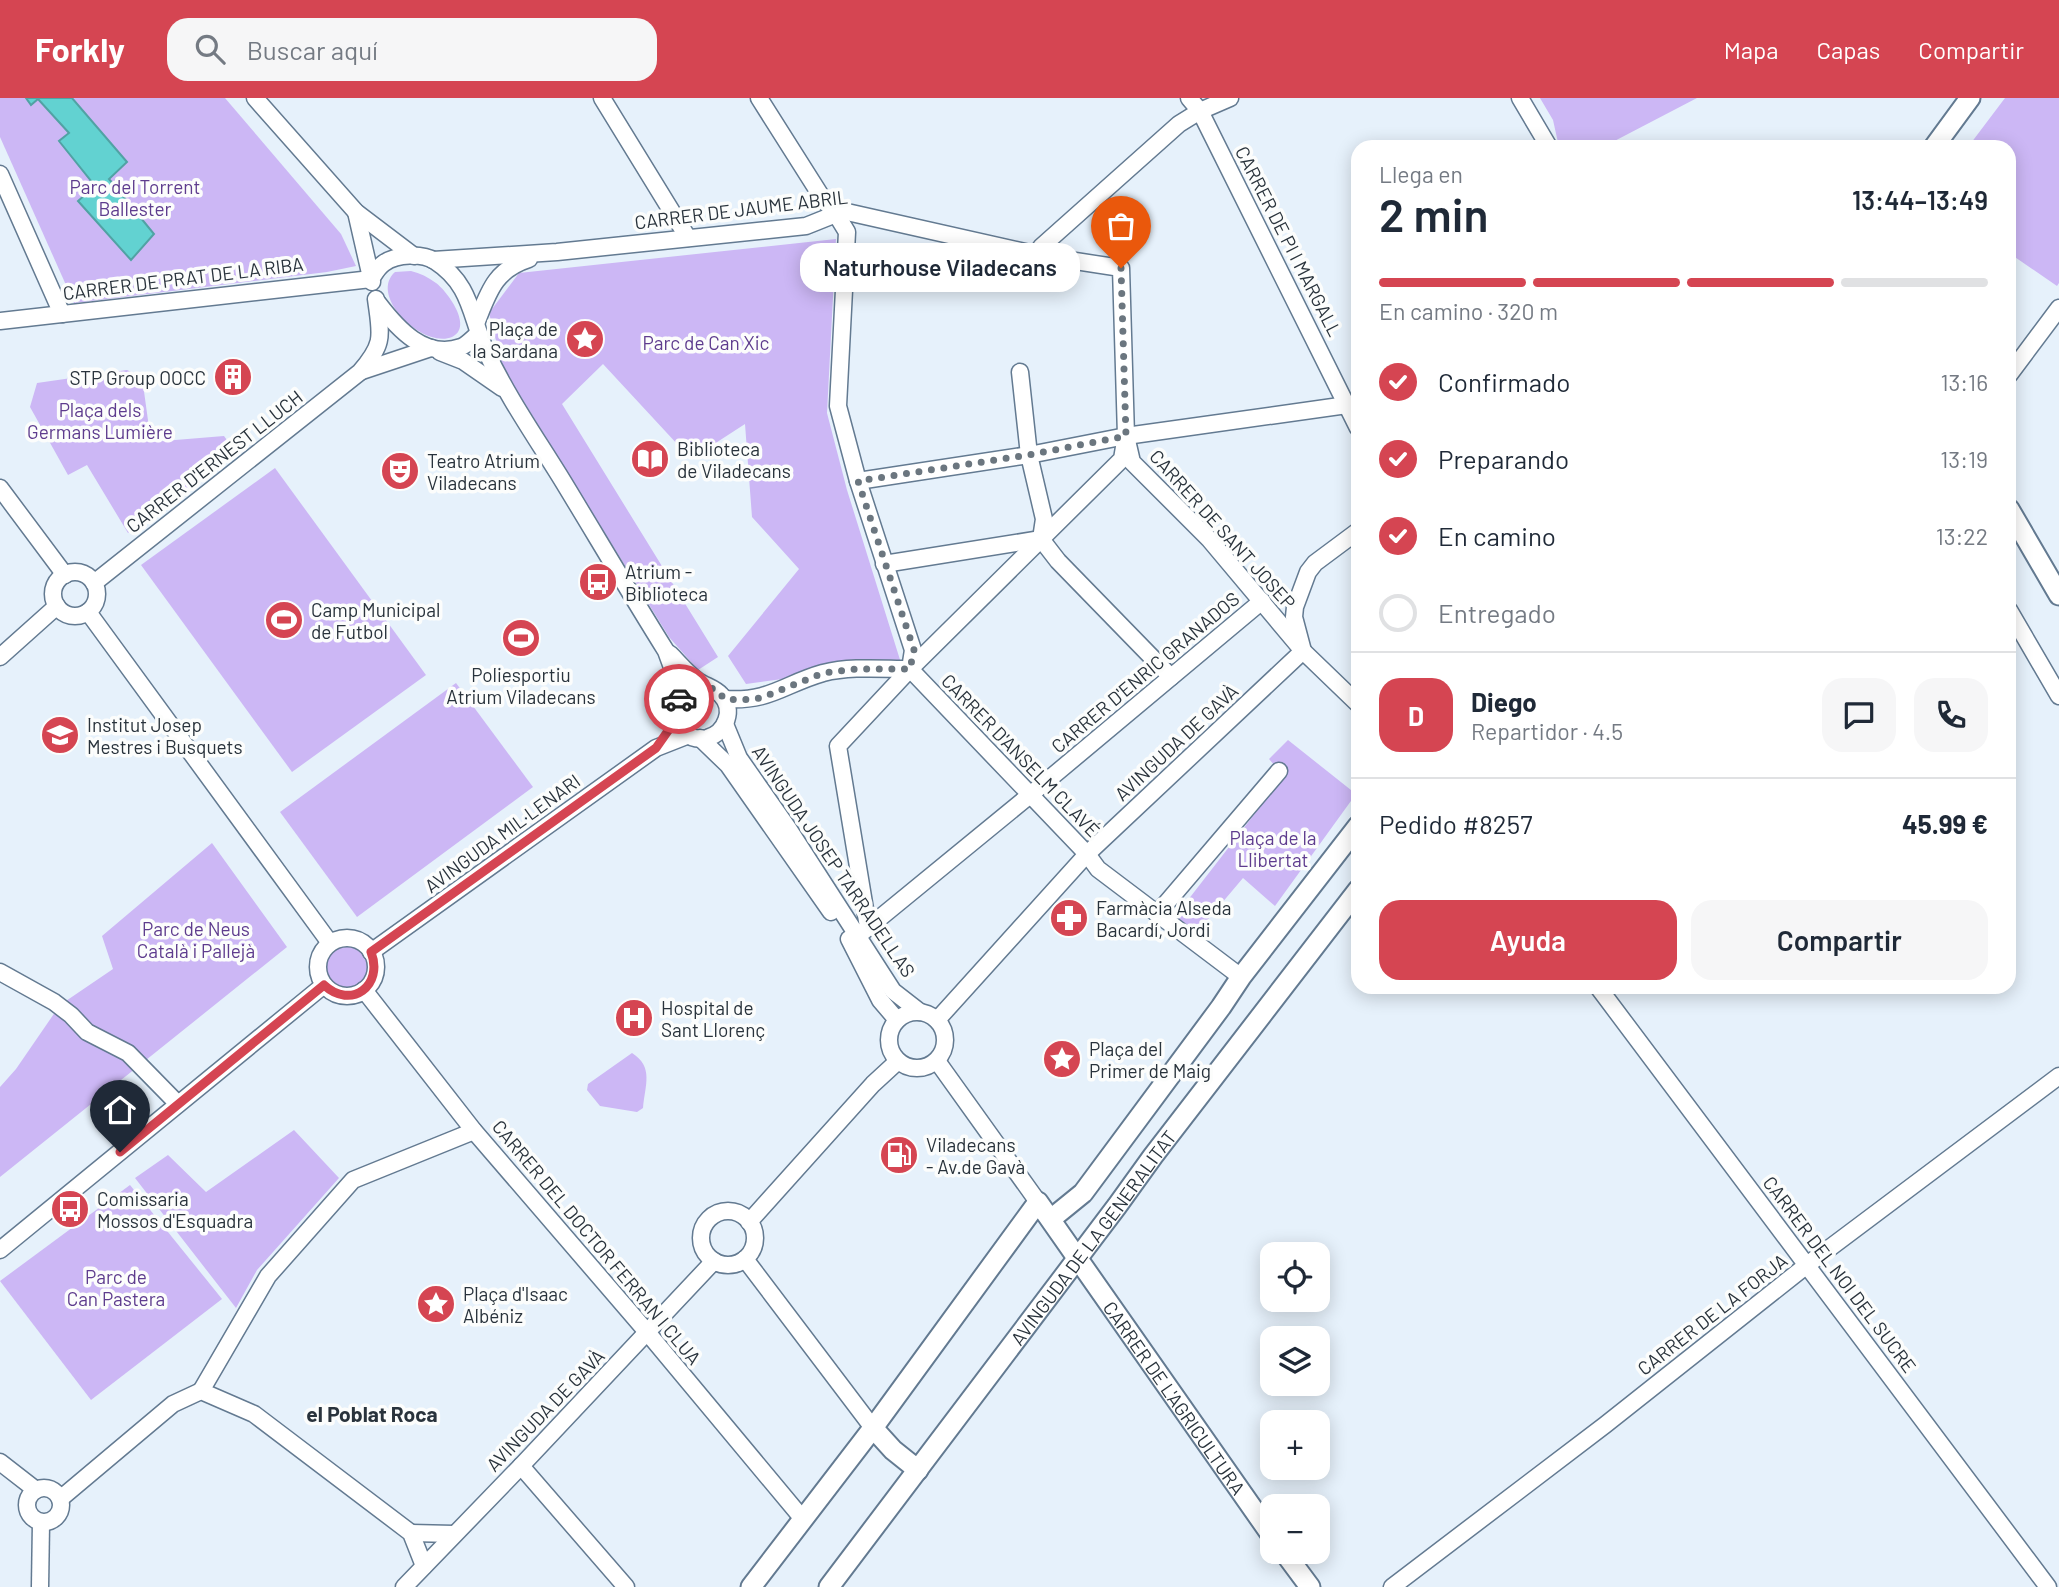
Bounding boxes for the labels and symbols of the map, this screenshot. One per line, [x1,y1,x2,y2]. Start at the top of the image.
street label: CARRER DE PI I MARGALL [1231,142,1347,340]
park label: Parc del Torrent Ballester [70,175,200,220]
street label: CARRER DE JAUME ABRIL [633,184,849,233]
pin [1091,196,1151,268]
callout: Naturhouse Viladecans [799,244,1079,292]
street label: CARRER DE PRAT DE LA RIBA [61,252,305,304]
place label: Plaça de la Sardana [472,317,558,362]
place icon: Plaça de la Sardana [564,318,606,360]
park label: Parc de Can Xic [643,331,769,354]
building icon: STP Group OOCC [212,356,254,398]
place label: STP Group OOCC [69,366,206,389]
street label: CARRER D'ERNEST LLUCH [121,385,307,537]
park label: Plaça dels Germans Lumière [27,398,173,443]
place label: Biblioteca de Viladecans [677,437,791,482]
library icon: Biblioteca de Viladecans [629,438,671,480]
street label: CARRER DE SANT JOSEP [1145,444,1301,614]
place label: Teatro Atrium Viladecans [427,449,540,494]
theatre icon: Teatro Atrium Viladecans [379,450,421,492]
place label: Atrium - Biblioteca [625,560,708,605]
bus stop icon: Atrium - Biblioteca [577,561,619,603]
street label: CARRER D'ENRIC GRANADOS [1046,587,1244,757]
place label: Camp Municipal de Futbol [311,598,440,643]
sports icon: Camp Municipal de Futbol [263,599,305,641]
sports icon: Poliesportiu Atrium Viladecans [500,617,542,659]
place label: Poliesportiu Atrium Viladecans [446,663,596,708]
courier [644,664,714,734]
street label: CARRER D'ANSELM CLAVÉ [937,669,1105,841]
street label: AVINGUDA DE GAVÀ [1109,679,1243,805]
place label: Institut Josep Mestres i Busquets [87,713,243,758]
school or university icon: Institut Josep Mestres i Busquets [39,714,81,756]
street label: AVINGUDA JOSEP TARRADELLAS [748,741,920,981]
street label: AVINGUDA MIL·LENARI [420,769,584,897]
park label: Plaça de la Llibertat [1229,826,1317,871]
place label: Farmàcia Alseda Bacardí, Jordi [1096,896,1232,941]
pharmacy icon: Farmàcia Alseda Bacardí, Jordi [1048,897,1090,939]
park label: Parc de Neus Català i Pallejà [137,917,255,962]
place label: Hospital de Sant Llorenç [661,996,765,1041]
hospital icon: Hospital de Sant Llorenç [613,997,655,1039]
place label: Plaça del Primer de Maig [1089,1037,1211,1082]
place icon: Plaça del Primer de Maig [1041,1038,1083,1080]
pin [90,1080,150,1152]
street label: CARRER DEL DOCTOR FERRAN I CLUA [488,1115,706,1369]
street label: AVINGUDA DE LA GENERALITAT [1005,1125,1180,1349]
place label: Viladecans - Av.de Gavà [926,1133,1025,1178]
fuel station icon: Viladecans - Av.de Gavà [878,1134,920,1176]
street label: CARRER DEL NOI DEL SUCRE [1759,1171,1921,1377]
place label: Comissaria Mossos d'Esquadra [97,1187,253,1232]
bus stop icon: Comissaria Mossos d'Esquadra [49,1188,91,1230]
street label: CARRER DE LA FORJA [1633,1248,1791,1380]
park label: Parc de Can Pastera [67,1265,165,1310]
place label: Plaça d'Isaac Albéniz [463,1282,568,1327]
place icon: Plaça d'Isaac Albéniz [415,1283,457,1325]
street label: CARRER DE L'AGRICULTURA [1099,1296,1251,1499]
street label: AVINGUDA DE GAVÀ [481,1344,609,1476]
district label: el Poblat Roca [306,1401,438,1426]

